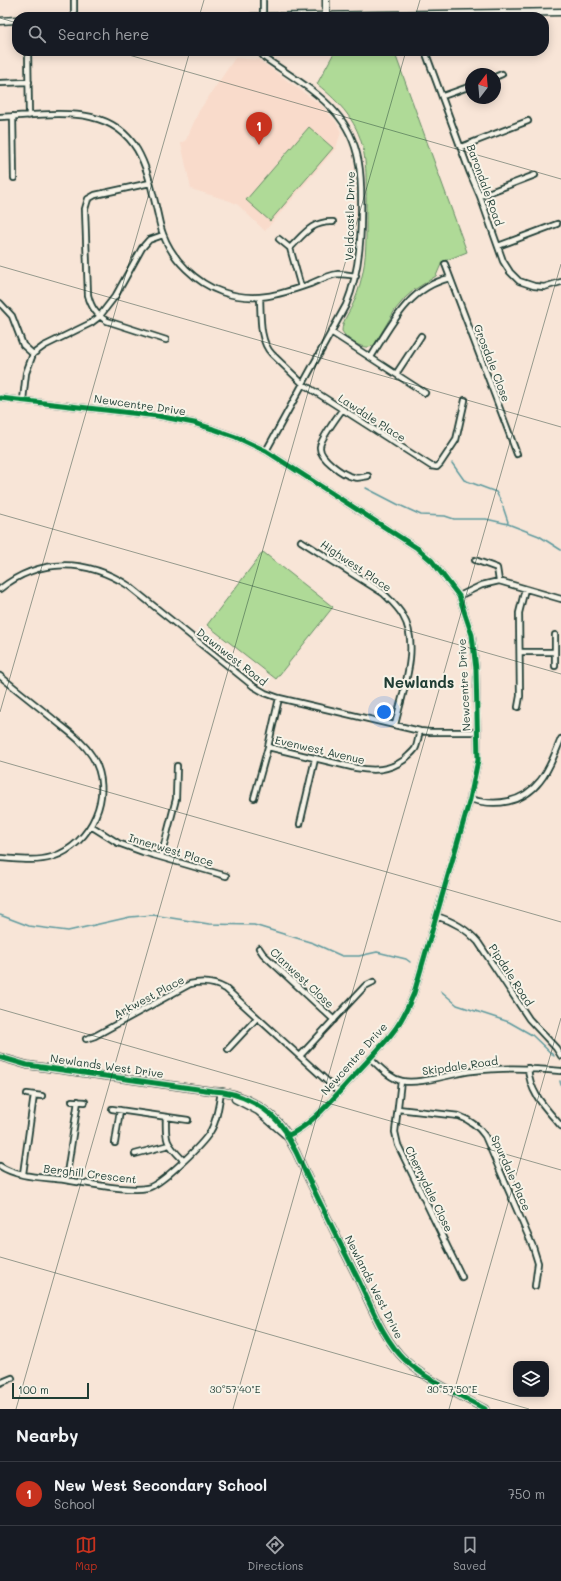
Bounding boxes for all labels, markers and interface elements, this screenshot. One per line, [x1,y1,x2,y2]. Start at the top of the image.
search box [12,12,549,56]
icon: search [26,23,48,45]
text: Search here [58,24,149,44]
north arrow [465,68,501,104]
pin: 1 [246,112,272,145]
street label: Barondale Road [464,142,507,228]
street label: Veldcastle Drive [341,171,358,261]
street label: Grosdale Close [471,322,514,404]
street label: Lawdale Place [336,390,409,445]
street label: Newcentre Drive [93,391,187,418]
street label: Highwest Place [318,536,395,595]
street label: Dawnwest Road [194,624,271,689]
street label: Newcentre Drive [454,638,473,732]
district label: Newlands [384,672,454,692]
your location [374,702,394,722]
street label: Evenwest Avenue [274,732,367,767]
street label: Innerwest Place [127,829,216,870]
street label: Pipdale Road [486,941,537,1009]
street label: Clanwest Close [267,944,338,1011]
street label: Arkwest Place [111,972,187,1021]
street label: Newcentre Drive [317,1019,390,1098]
street label: Newlands West Drive [49,1050,165,1081]
street label: Skipdale Road [421,1053,499,1078]
street label: Spurdale Place [488,1133,535,1213]
street label: Cherrydale Close [402,1143,457,1234]
street label: Berghill Crescent [43,1160,138,1187]
street label: Newlands West Drive [342,1232,407,1341]
map controls [513,1361,549,1397]
button: layers [513,1361,549,1397]
scale bar [12,1381,89,1400]
text: 100 m [18,1382,49,1397]
text: 30°57'40"E [210,1382,261,1396]
text: 30°57'50"E [427,1382,478,1396]
text: Nearby [16,1424,78,1446]
text: New West Secondary School [54,1475,267,1495]
text: 1 [26,1485,32,1502]
text: 750 m [508,1485,545,1502]
text: School [54,1495,95,1512]
tab: Map [75,1534,97,1573]
tab: Directions [247,1534,303,1573]
tab: Saved [453,1534,486,1573]

